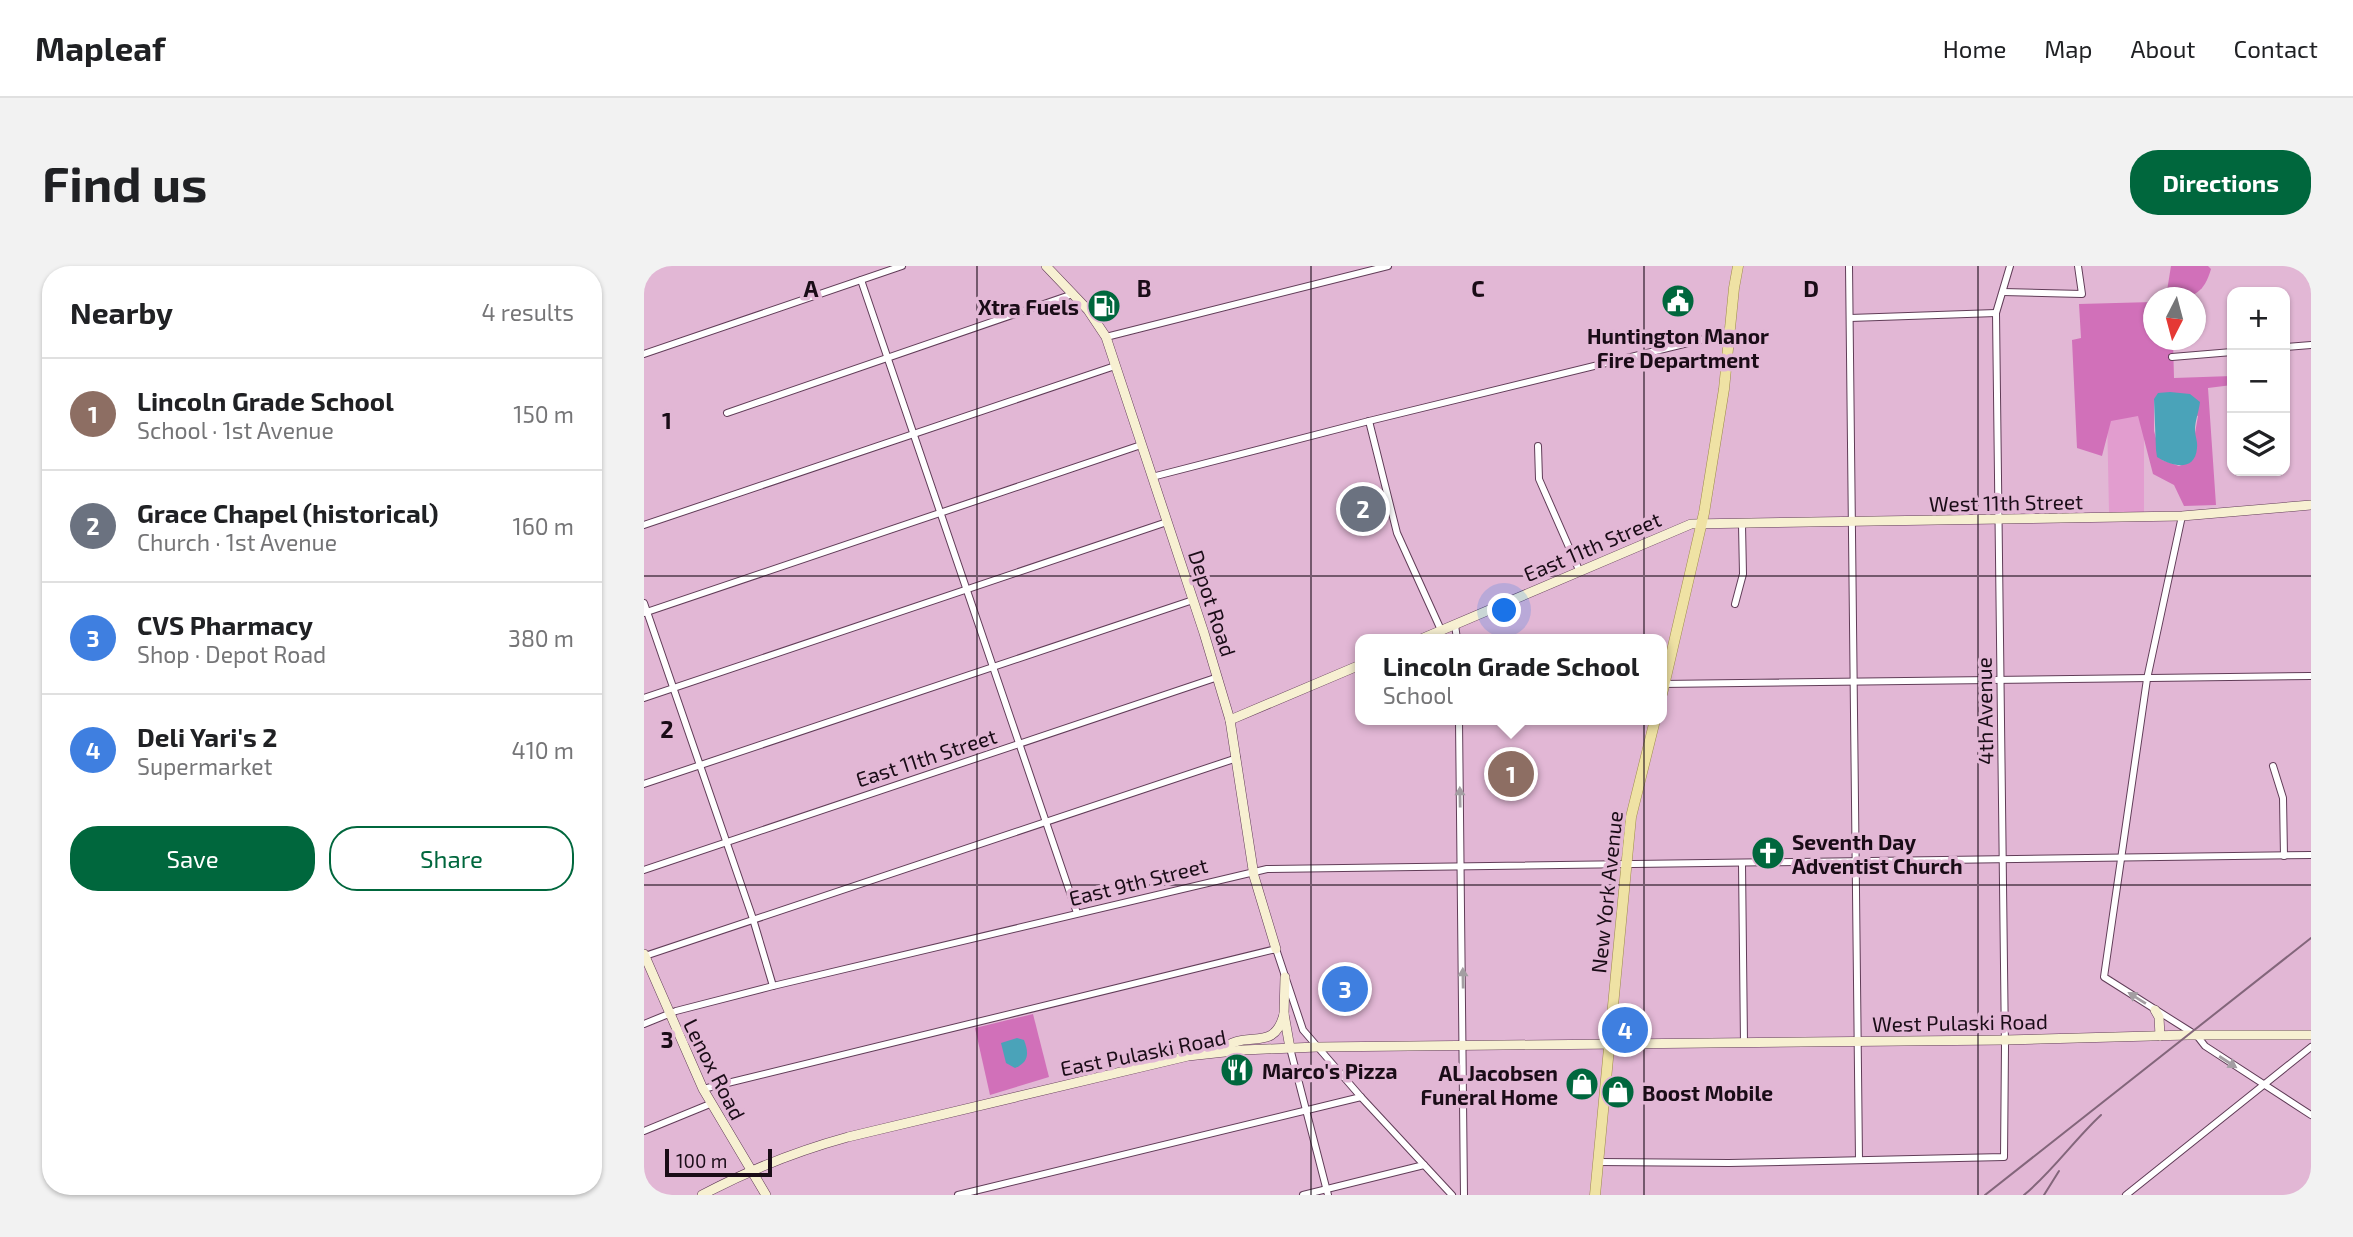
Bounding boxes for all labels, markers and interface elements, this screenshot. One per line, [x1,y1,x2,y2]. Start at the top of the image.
text: Mapleaf [35,28,165,68]
text: Home [1943,34,2006,63]
text: Map [2044,34,2092,63]
text: About [2130,34,2196,63]
text: Contact [2234,34,2318,63]
button: Directions [2130,150,2311,215]
text: Find us [42,153,207,212]
text: A [803,274,819,302]
text: B [1137,274,1151,302]
text: C [1471,274,1485,302]
text: D [1803,274,1819,302]
public building icon: Huntington Manor Fire Department [1659,282,1697,320]
fuel station icon: Xtra Fuels [1085,287,1123,325]
north arrow [2143,287,2206,350]
map controls [2227,287,2290,476]
button: + [2227,287,2290,350]
text: Nearby [70,294,173,330]
place label: Xtra Fuels [978,294,1079,319]
text: 4 results [482,298,574,326]
place label: Huntington Manor Fire Department [1587,323,1769,372]
button: − [2227,350,2290,413]
text: Lincoln Grade School [137,385,394,416]
text: 1 [88,400,98,428]
text: 150 m [513,400,574,428]
text: 1 [662,406,672,434]
button: layers [2227,413,2290,476]
text: School · 1st Avenue [137,416,334,444]
pin: 2 [1340,483,1386,535]
street label: West 11th Street [1929,488,2083,516]
text: Grace Chapel (historical) [137,497,438,528]
street label: East 11th Street [1520,506,1664,586]
text: 2 [86,512,100,540]
text: 160 m [513,512,574,540]
text: Church · 1st Avenue [137,528,337,556]
street label: Depot Road [1184,547,1242,659]
your location [1487,593,1521,627]
text: CVS Pharmacy [137,609,313,640]
text: 3 [86,624,100,652]
text: 380 m [508,624,574,652]
popup [1355,634,1667,725]
text: Shop · Depot Road [137,640,326,668]
text: Lincoln Grade School [1383,650,1639,681]
street label: 4th Avenue [1971,657,1997,765]
text: School [1383,681,1453,709]
text: 2 [660,715,674,743]
text: Deli Yari's 2 [137,721,277,752]
street label: East 11th Street [852,722,1000,792]
text: 4 [86,736,100,764]
text: 410 m [512,736,574,764]
pin: 1 [1488,748,1534,800]
text: Supermarket [137,752,272,780]
one-way arrow [1454,786,1466,808]
street label: New York Avenue [1585,810,1627,974]
button: Save [70,826,315,891]
button: Share [329,826,574,891]
place label: Seventh Day Adventist Church [1792,829,1963,878]
church icon: Seventh Day Adventist Church [1749,834,1787,872]
street label: East 9th Street [1066,852,1210,910]
pin: 3 [1322,963,1368,1015]
one-way arrow [1457,967,1469,989]
one-way arrow [2127,992,2147,1005]
pin: 4 [1602,1004,1648,1056]
street label: West Pulaski Road [1872,1008,2048,1036]
street label: Lenox Road [679,1014,751,1124]
street label: East Pulaski Road [1058,1024,1228,1080]
text: 3 [660,1025,674,1053]
restaurant icon: Marco's Pizza [1218,1051,1256,1089]
one-way arrow [2219,1055,2238,1068]
place label: Marco's Pizza [1262,1058,1398,1083]
place label: AL Jacobsen Funeral Home [1421,1060,1558,1109]
shop icon: AL Jacobsen Funeral Home [1563,1065,1601,1103]
shop icon: Boost Mobile [1599,1073,1637,1111]
place label: Boost Mobile [1642,1080,1773,1105]
scale bar [665,1146,772,1178]
text: 100 m [676,1149,727,1172]

